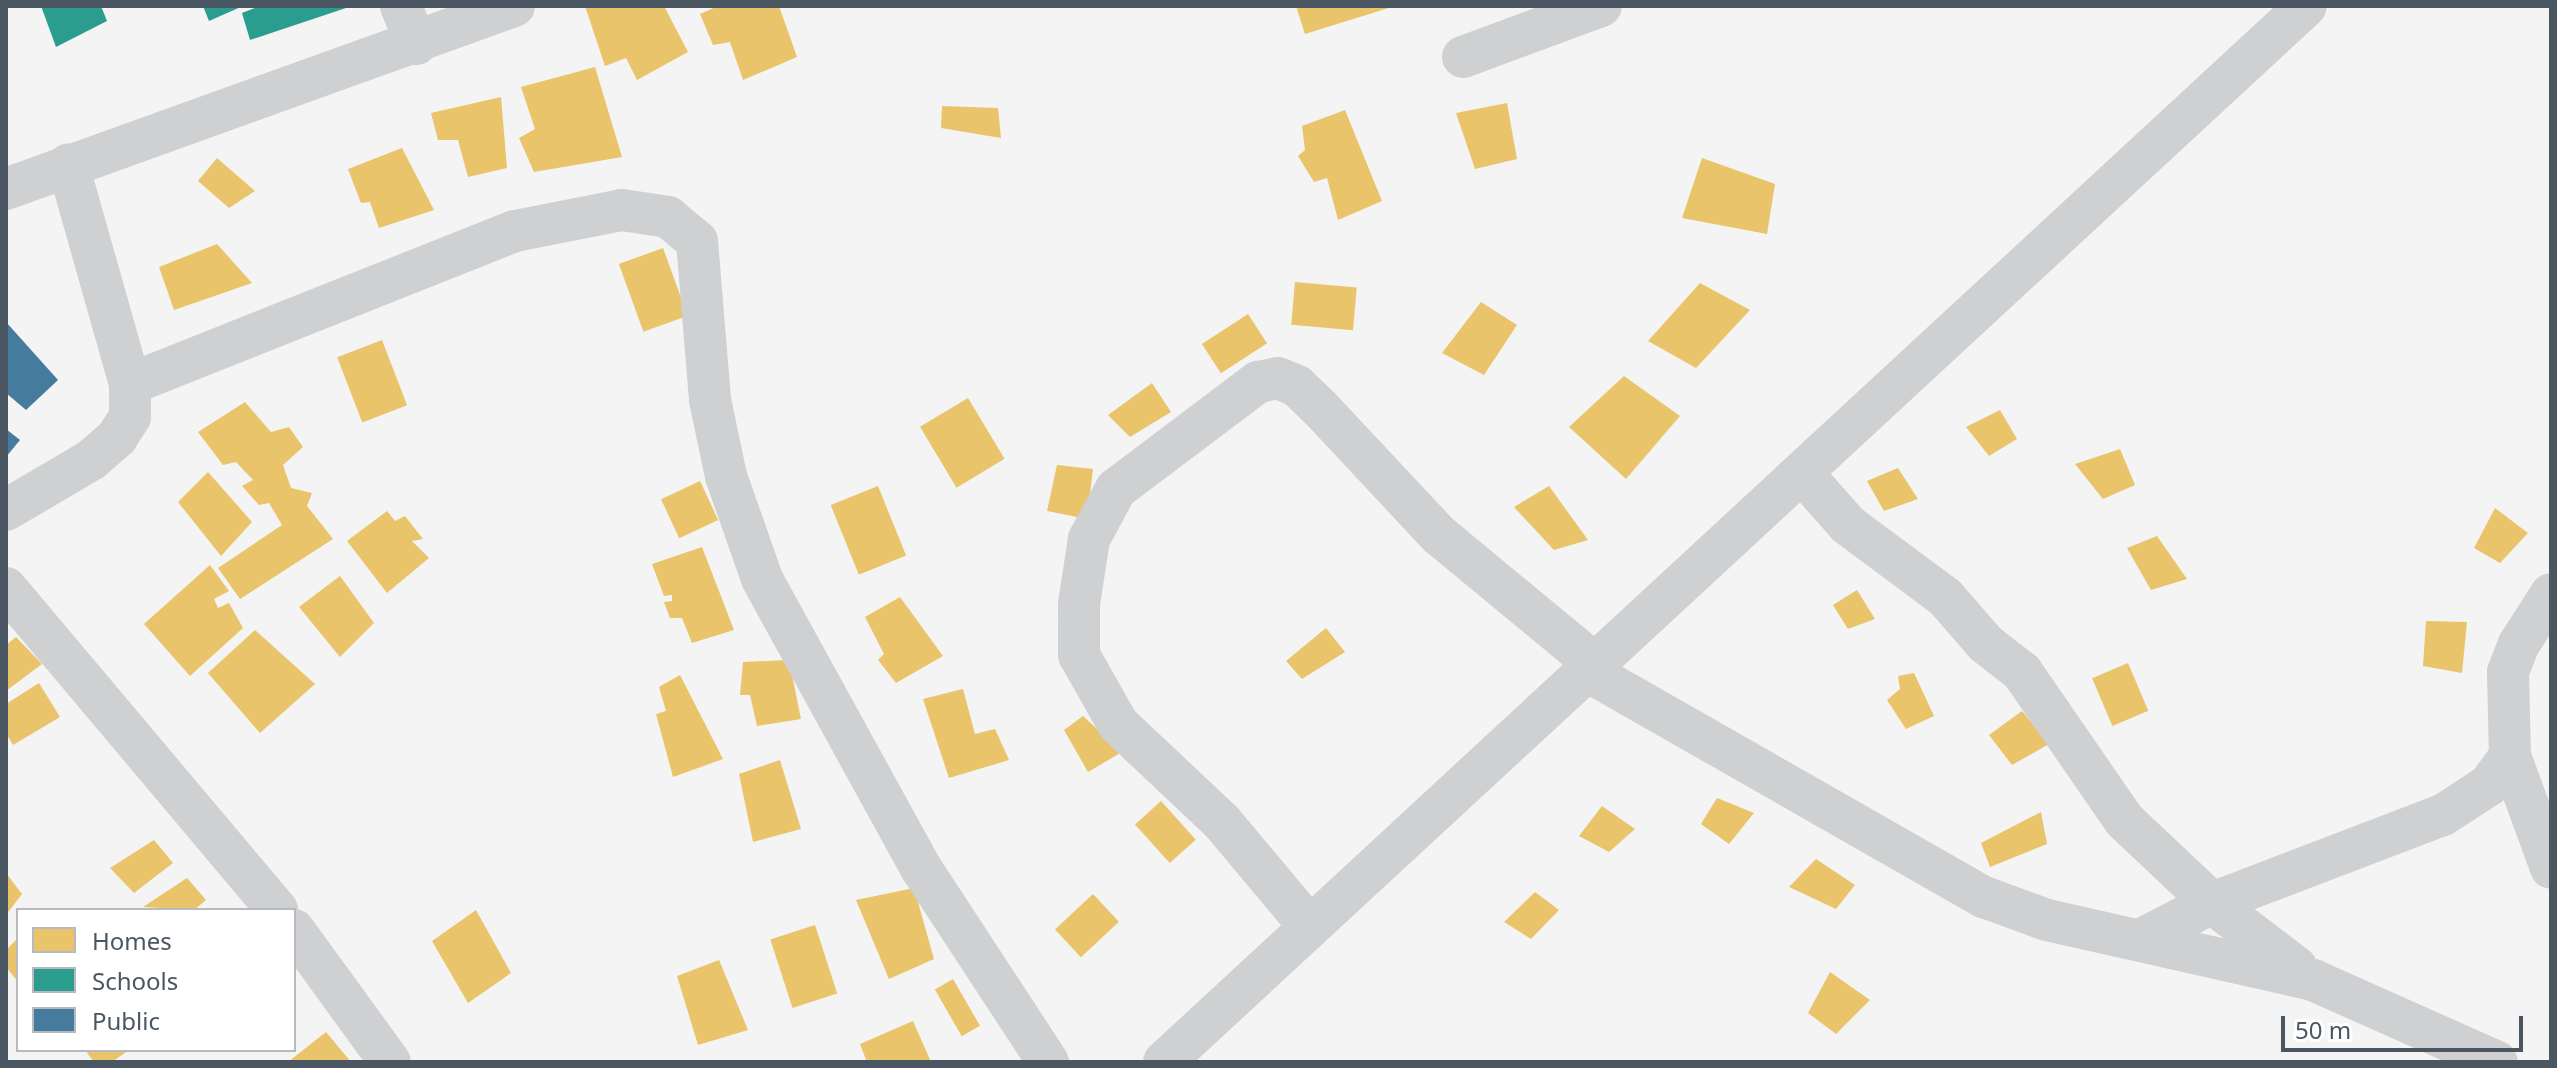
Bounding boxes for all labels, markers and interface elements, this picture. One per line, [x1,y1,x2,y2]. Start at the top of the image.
legend [16,908,296,1052]
text: Homes [92,924,172,957]
text: Schools [92,964,178,997]
scale bar [2285,1000,2527,1050]
text: Public [92,1004,160,1037]
text: 50 m [2295,1013,2351,1046]

